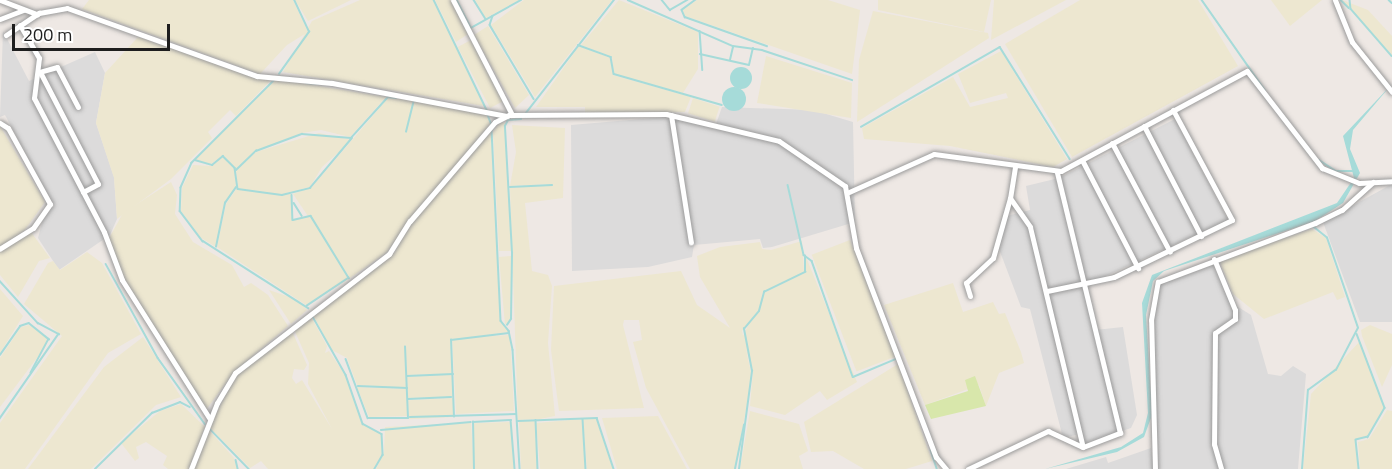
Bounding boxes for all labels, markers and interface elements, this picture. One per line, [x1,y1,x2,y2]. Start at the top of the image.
scale bar [15,12,172,50]
text: 200 m [23,21,72,48]

